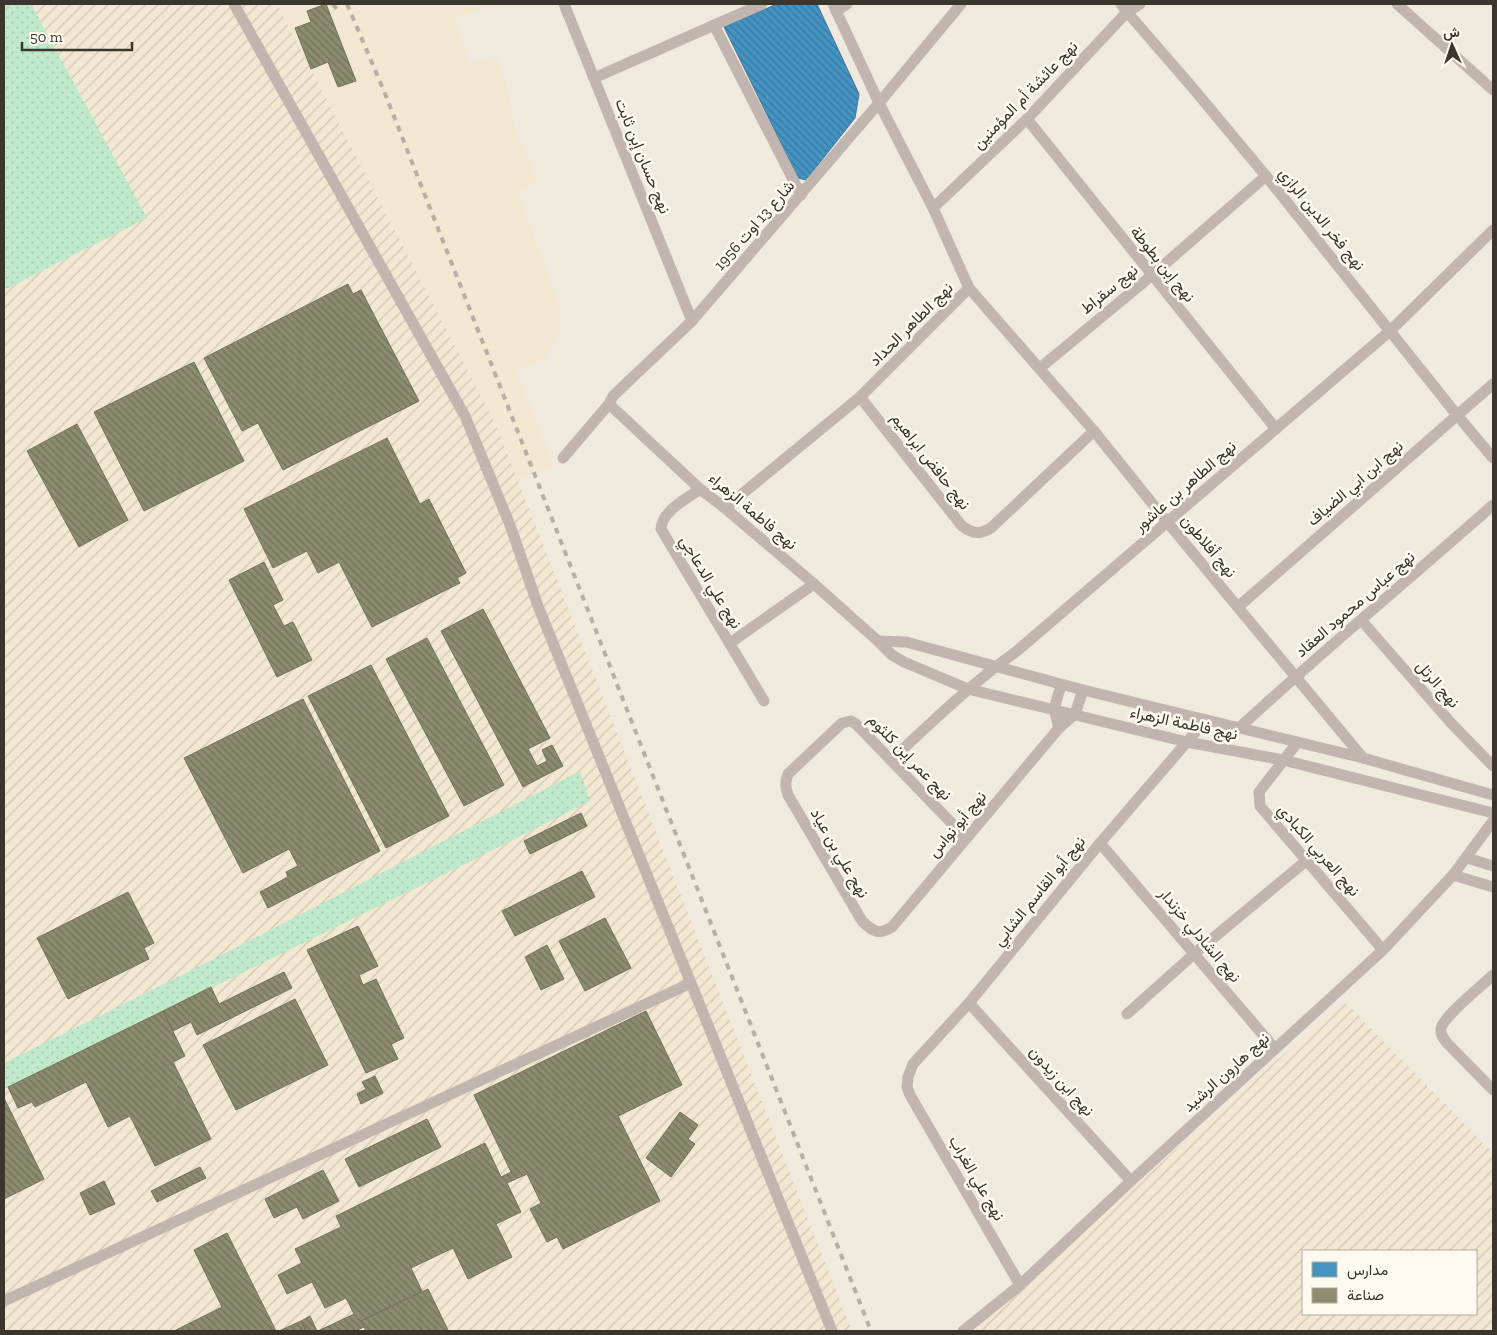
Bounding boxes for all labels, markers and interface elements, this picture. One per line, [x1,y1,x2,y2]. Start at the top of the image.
scale bar [22,20,132,52]
north arrow [1427,20,1477,70]
text: ش [1442,24,1460,41]
text: 50 m [30,28,63,46]
street label: نهج عائشة أم المؤمنين [968,37,1083,155]
street label: نهج حسان إبن ثابت [609,96,675,217]
street label: نهج فخر الدين الرازي [1272,164,1369,277]
street label: شارع 13 اوت 1956 [710,176,800,275]
street label: نهج إبن بطوطة [1125,222,1199,307]
street label: نهج سقراط [1076,260,1143,319]
street label: نهج الطاهر الحداد [865,278,958,371]
street label: نهج حافض ابراهيم [886,409,975,514]
street label: نهج الطاهر بن عاشور [1129,436,1241,538]
street label: نهج ابن ابي الضياف [1303,436,1409,533]
street label: نهج فاطمة الزهراء [704,468,801,555]
street label: نهج أفلاطون [1176,511,1241,583]
street label: نهج علي الدعاجي [672,532,746,634]
street label: نهج عباس محمود العقاد [1291,547,1420,663]
street label: نهج الرتل [1411,656,1464,713]
street label: نهج فاطمة الزهراء [1128,702,1240,746]
street label: نهج عمر إبن كلثوم [863,710,956,806]
street label: نهج أبو نواس [924,787,992,862]
street label: نهج العربي الكبادي [1271,800,1364,903]
street label: نهج علي بن عياد [803,805,873,903]
street label: نهج أبو القاسم الشابي [989,832,1092,952]
street label: نهج الشادلي خزندار [1151,883,1245,989]
street label: نهج هارون الرشيد [1179,1028,1274,1117]
street label: نهج ابن زيدون [1024,1042,1098,1121]
street label: نهج علي الغراب [942,1132,1009,1226]
legend [1302,1250,1477,1315]
text: مدارس [1347,1261,1388,1280]
text: صناعة [1347,1286,1384,1304]

